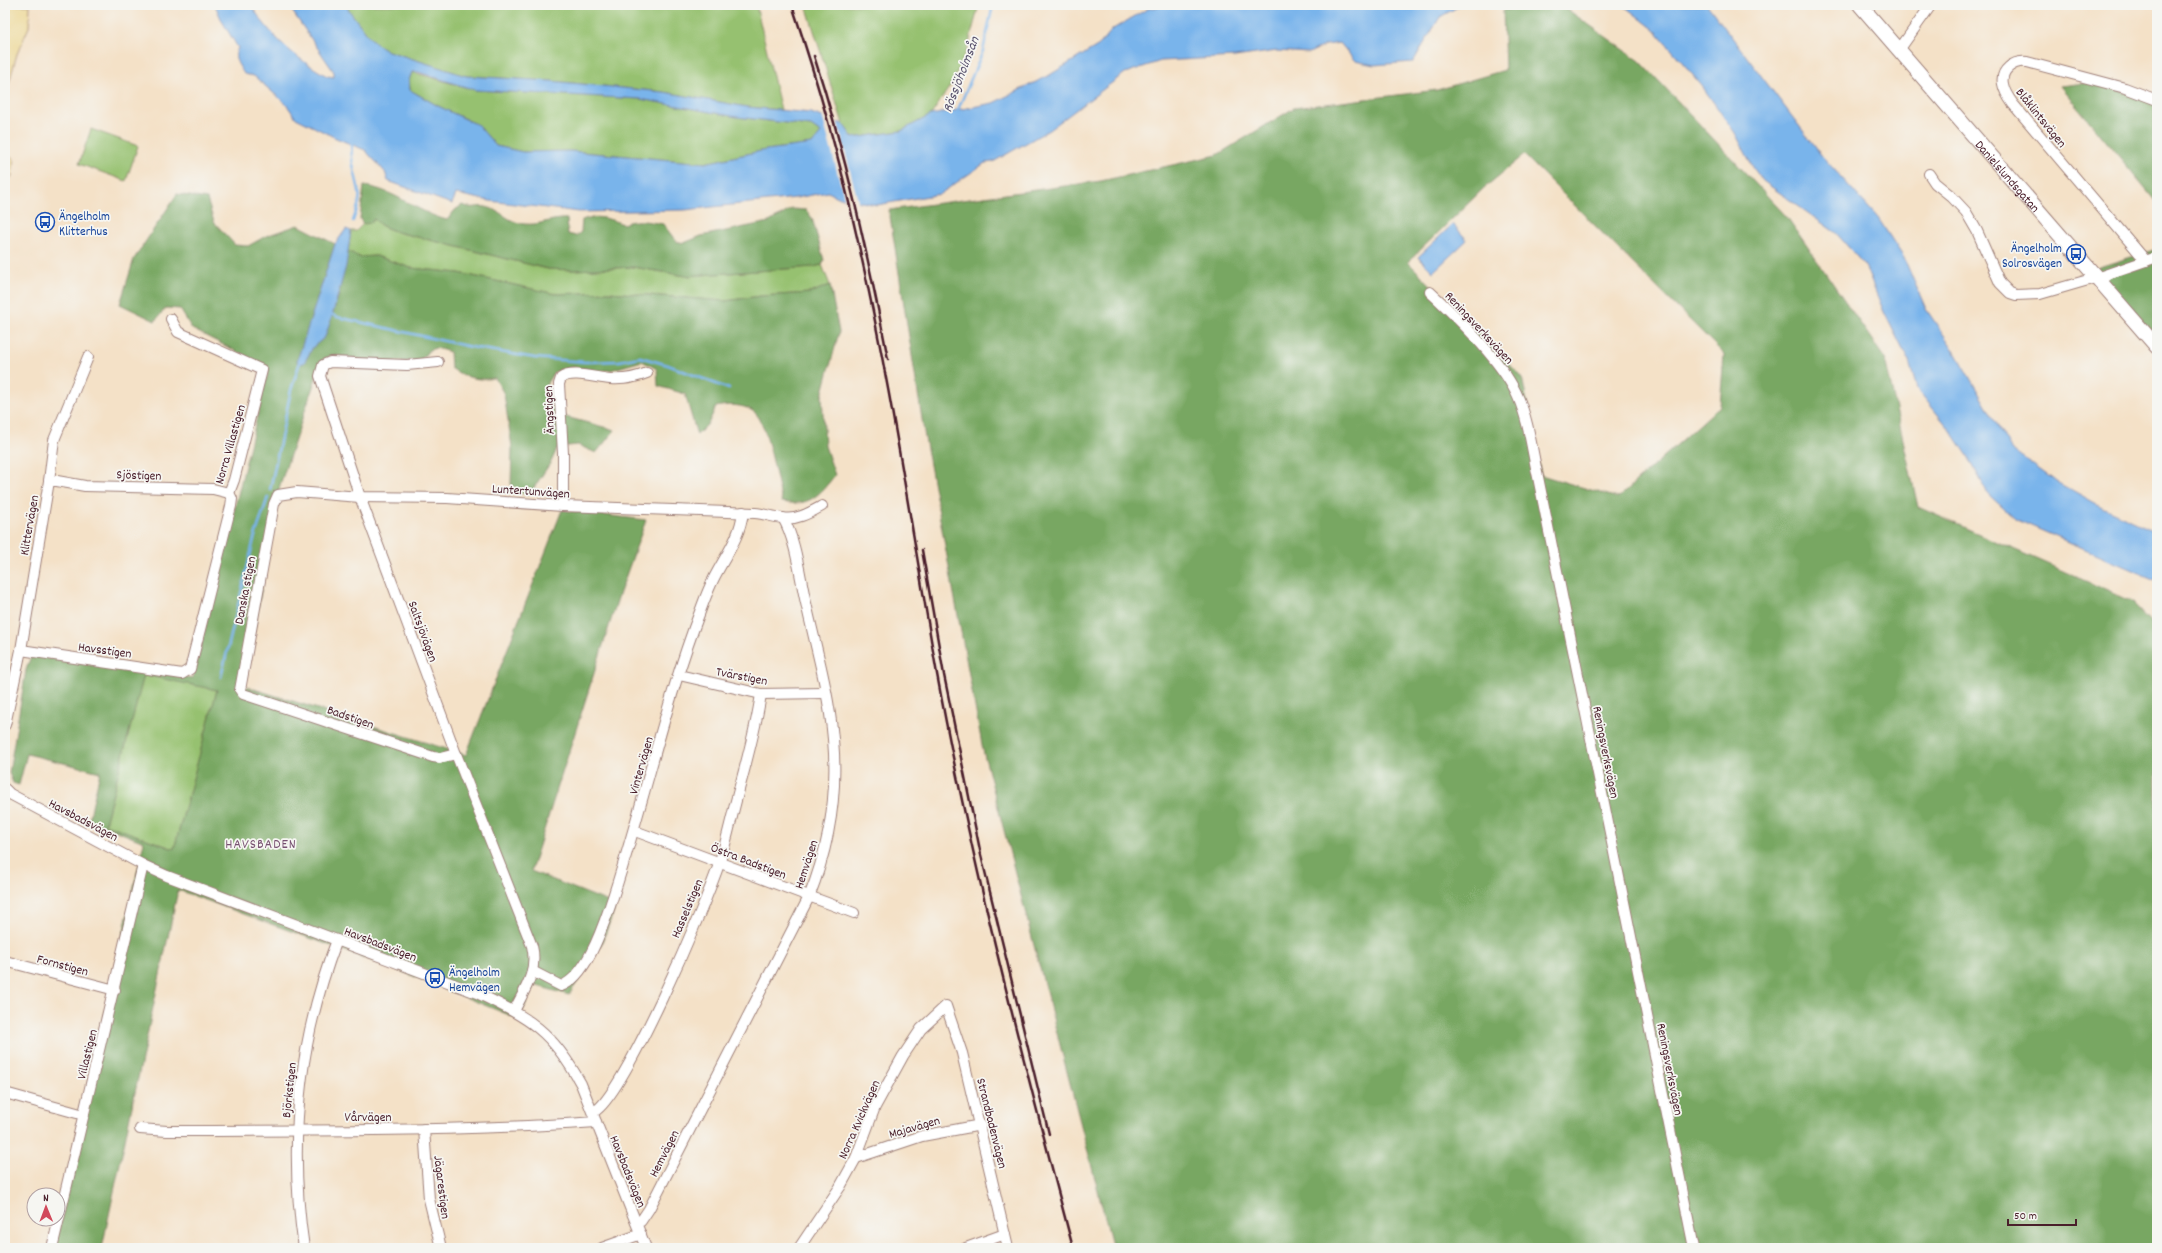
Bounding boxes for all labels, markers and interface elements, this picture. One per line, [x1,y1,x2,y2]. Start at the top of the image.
water label: Rössjöholmsån [938,33,986,115]
street label: Blåklintsvägen [2010,85,2070,153]
street label: Danielslundsgatan [1969,137,2043,218]
place label: Ängelholm Klitterhus [59,208,110,242]
bus stop icon: Ängelholm Klitterhus [34,211,56,233]
place label: Ängelholm Solrosvägen [2002,240,2062,274]
bus stop icon: Ängelholm Solrosvägen [2065,243,2087,265]
street label: Reningsverksvägen [1439,288,1517,369]
street label: Ängstigen [540,385,561,434]
street label: Norra Villastigen [211,403,252,487]
street label: Sjöstigen [116,466,162,487]
street label: Luntertunvägen [491,480,570,505]
street label: Klittervägen [16,494,45,557]
street label: Danska stigen [231,555,262,626]
street label: Saltsjövägen [402,599,441,665]
street label: Havsstigen [77,638,133,665]
street label: Tvärstigen [714,663,769,692]
street label: Badstigen [324,701,376,735]
street label: Reningsverksvägen [1586,705,1623,800]
street label: Vintervägen [625,735,660,797]
street label: Havsbadsvägen [45,795,121,848]
district label: HAVSBADEN [225,835,297,855]
street label: Hemvägen [791,838,824,892]
street label: Östra Badstigen [708,839,789,885]
street label: Hasselstigen [667,876,709,941]
street label: Havsbadsvägen [341,923,419,968]
street label: Fornstigen [35,950,90,982]
place label: Ängelholm Hemvägen [449,964,500,998]
bus stop icon: Ängelholm Hemvägen [424,967,446,989]
street label: Reningsverksvägen [1650,1022,1687,1117]
street label: Villastigen [73,1028,104,1082]
street label: Björkstigen [278,1062,303,1119]
street label: Strandbadenvägen [970,1076,1011,1171]
street label: Norra Kvickvägen [834,1077,886,1163]
street label: Vårvägen [345,1109,391,1128]
street label: Majavägen [887,1112,943,1145]
street label: Hemvägen [645,1127,685,1181]
street label: Havsbadsvägen [604,1133,650,1211]
street label: Jägarestigen [427,1155,454,1220]
north arrow [26,1187,66,1227]
text: N [43,1191,49,1207]
scale bar [2008,1201,2076,1227]
text: 50 m [2014,1208,2037,1225]

